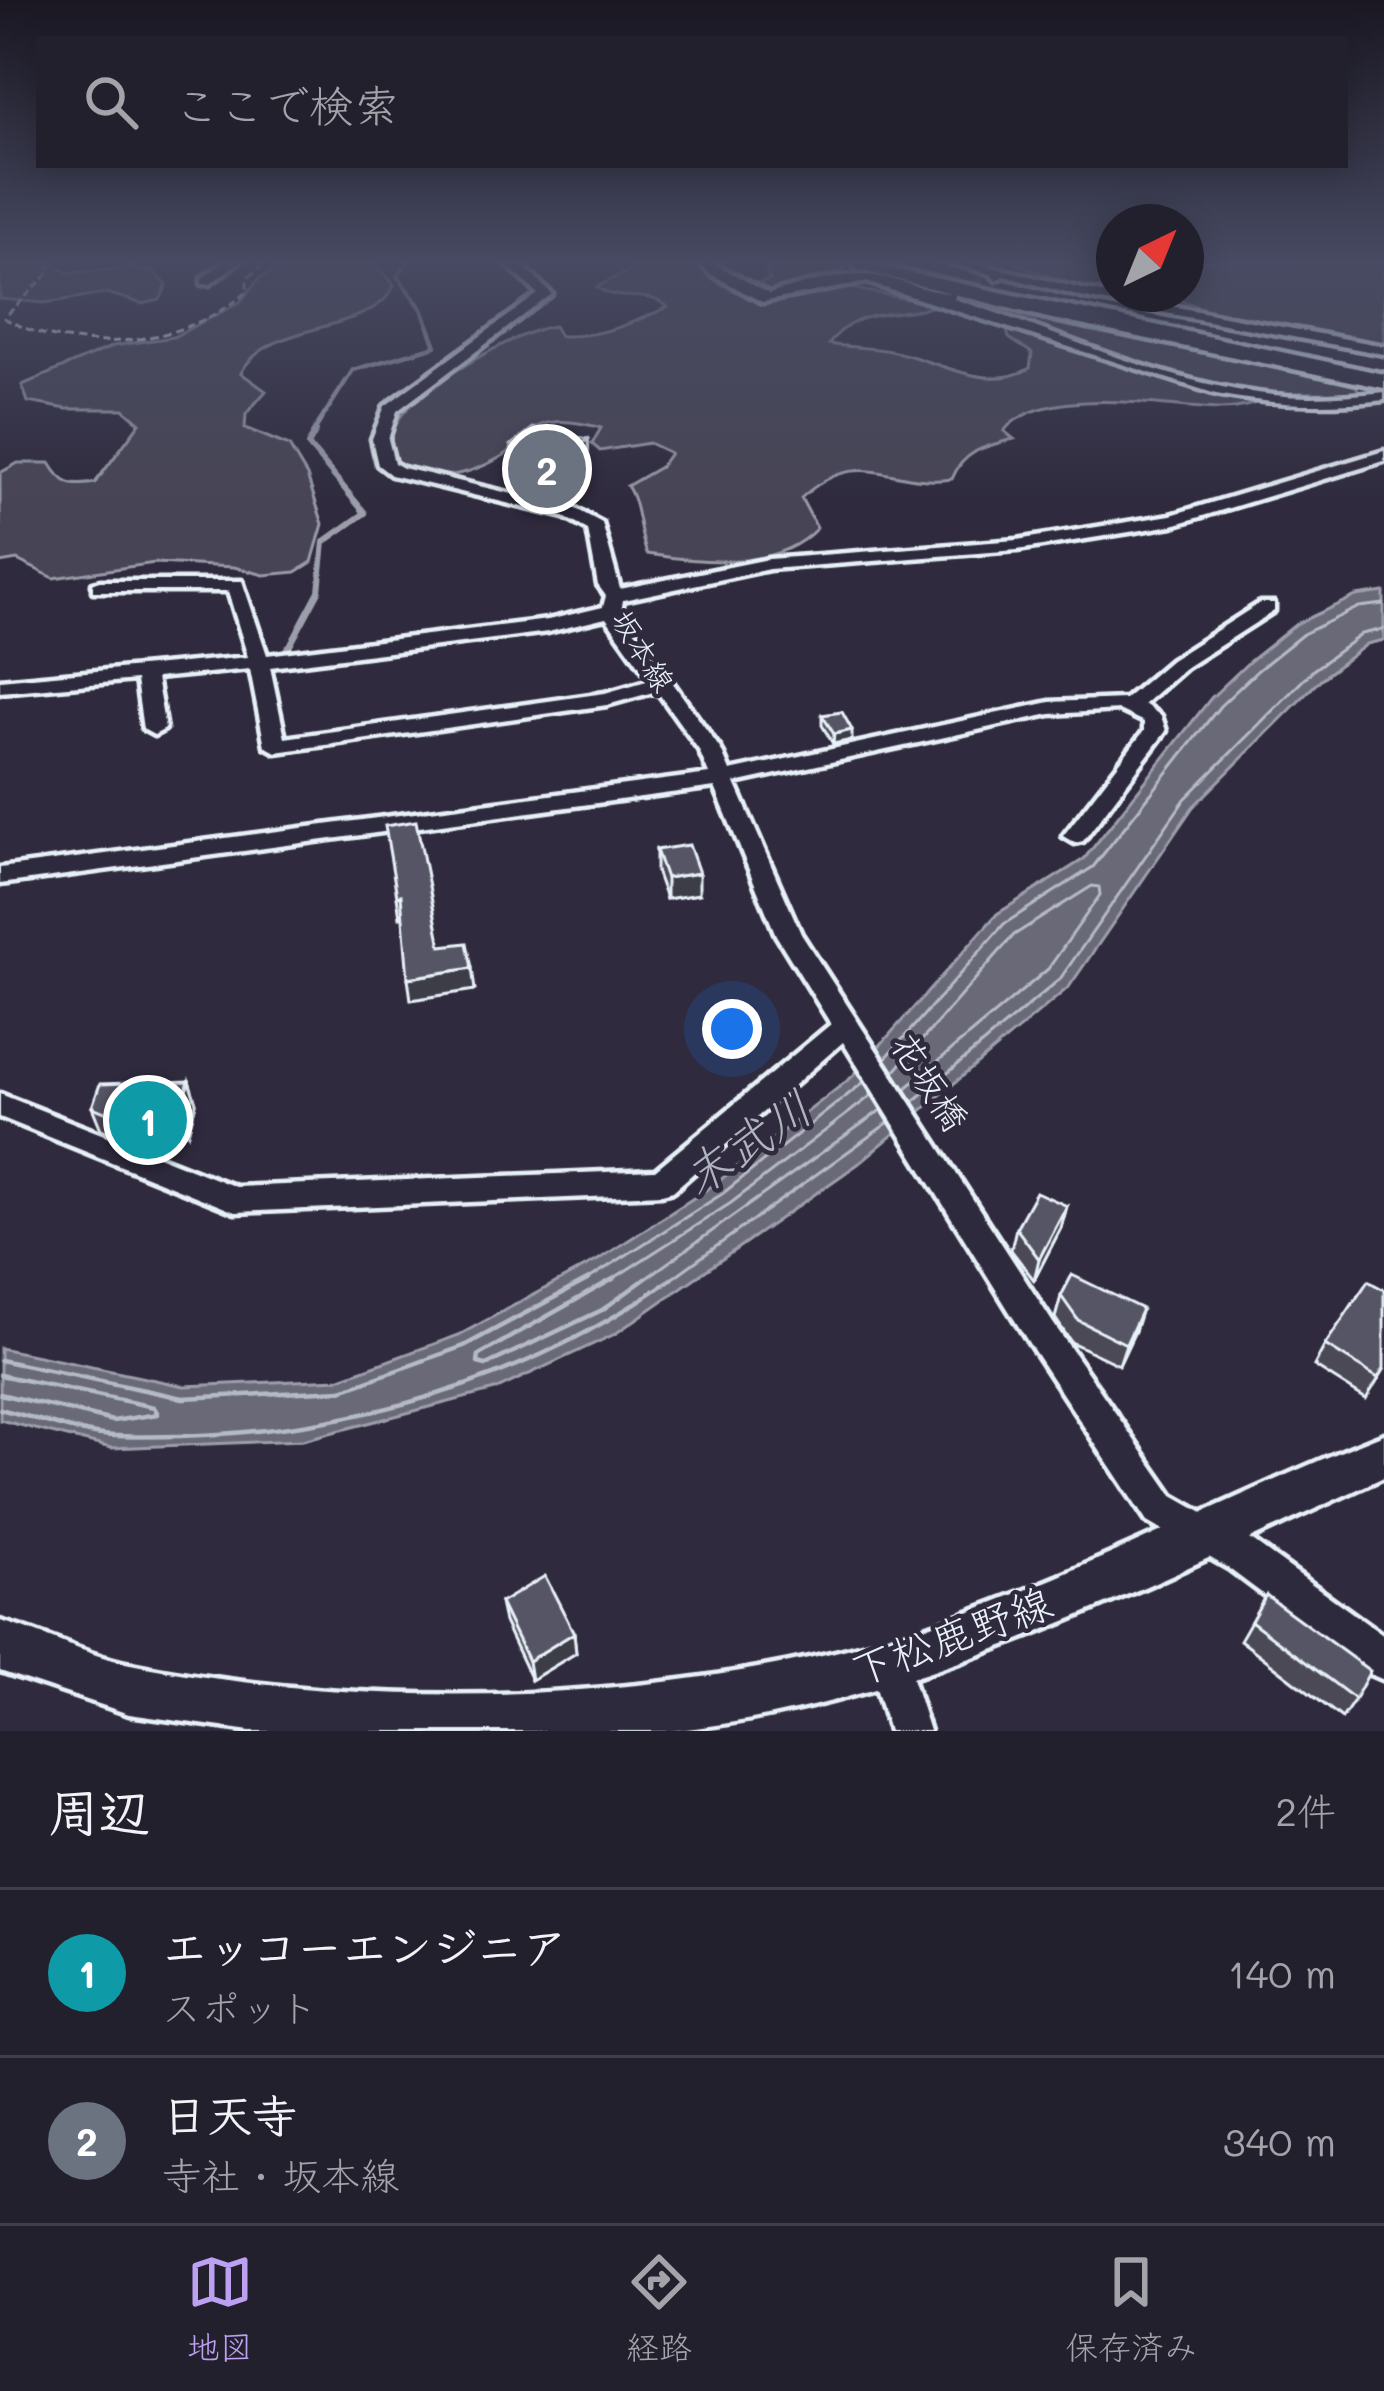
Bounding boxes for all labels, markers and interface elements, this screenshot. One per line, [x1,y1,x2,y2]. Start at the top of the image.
search box [36,36,1348,168]
icon: search [78,69,144,135]
text: ここで検索 [174,75,399,133]
north arrow [1096,204,1204,312]
pin: 2 [508,424,586,514]
street label: 坂本線 [603,601,685,699]
your location [702,999,762,1059]
street label: 花坂橋 [882,1023,980,1139]
pin: 1 [109,1075,187,1165]
water label: 末武川 [669,1075,823,1207]
street label: 下松鹿野線 [843,1573,1059,1697]
text: 周辺 [48,1777,150,1844]
text: 2件 [1275,1785,1336,1836]
text: エッコーエンジニア [162,1917,567,1975]
text: 1 [78,1947,96,1998]
text: 140 m [1228,1947,1336,1998]
text: スポット [162,1981,318,2032]
text: 日天寺 [162,2085,297,2143]
text: 2 [76,2115,98,2166]
text: 340 m [1223,2115,1336,2166]
text: 寺社 · 坂本線 [162,2149,399,2200]
tab: 地図 [187,2249,253,2369]
tab: 経路 [626,2249,692,2369]
tab: 保存済み [1065,2249,1197,2369]

